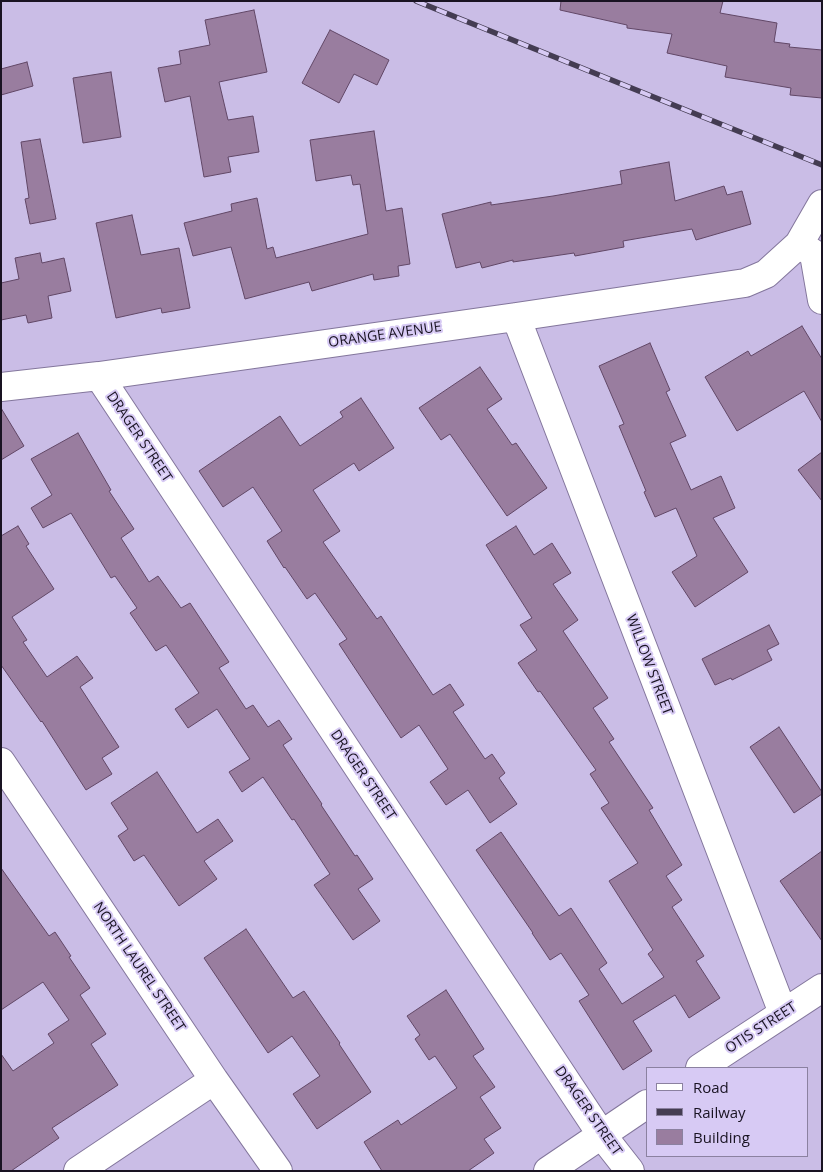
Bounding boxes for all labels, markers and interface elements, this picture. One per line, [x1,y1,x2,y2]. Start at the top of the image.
street label: ORANGE AVENUE [327,319,443,351]
street label: DRAGER STREET [103,389,175,485]
street label: WILLOW STREET [622,612,676,718]
street label: DRAGER STREET [327,727,399,823]
street label: NORTH LAUREL STREET [89,899,189,1035]
street label: OTIS STREET [722,999,800,1057]
street label: DRAGER STREET [551,1063,625,1159]
legend [646,1067,808,1157]
text: Road [693,1077,729,1097]
text: Railway [693,1102,746,1122]
text: Building [693,1127,750,1147]

